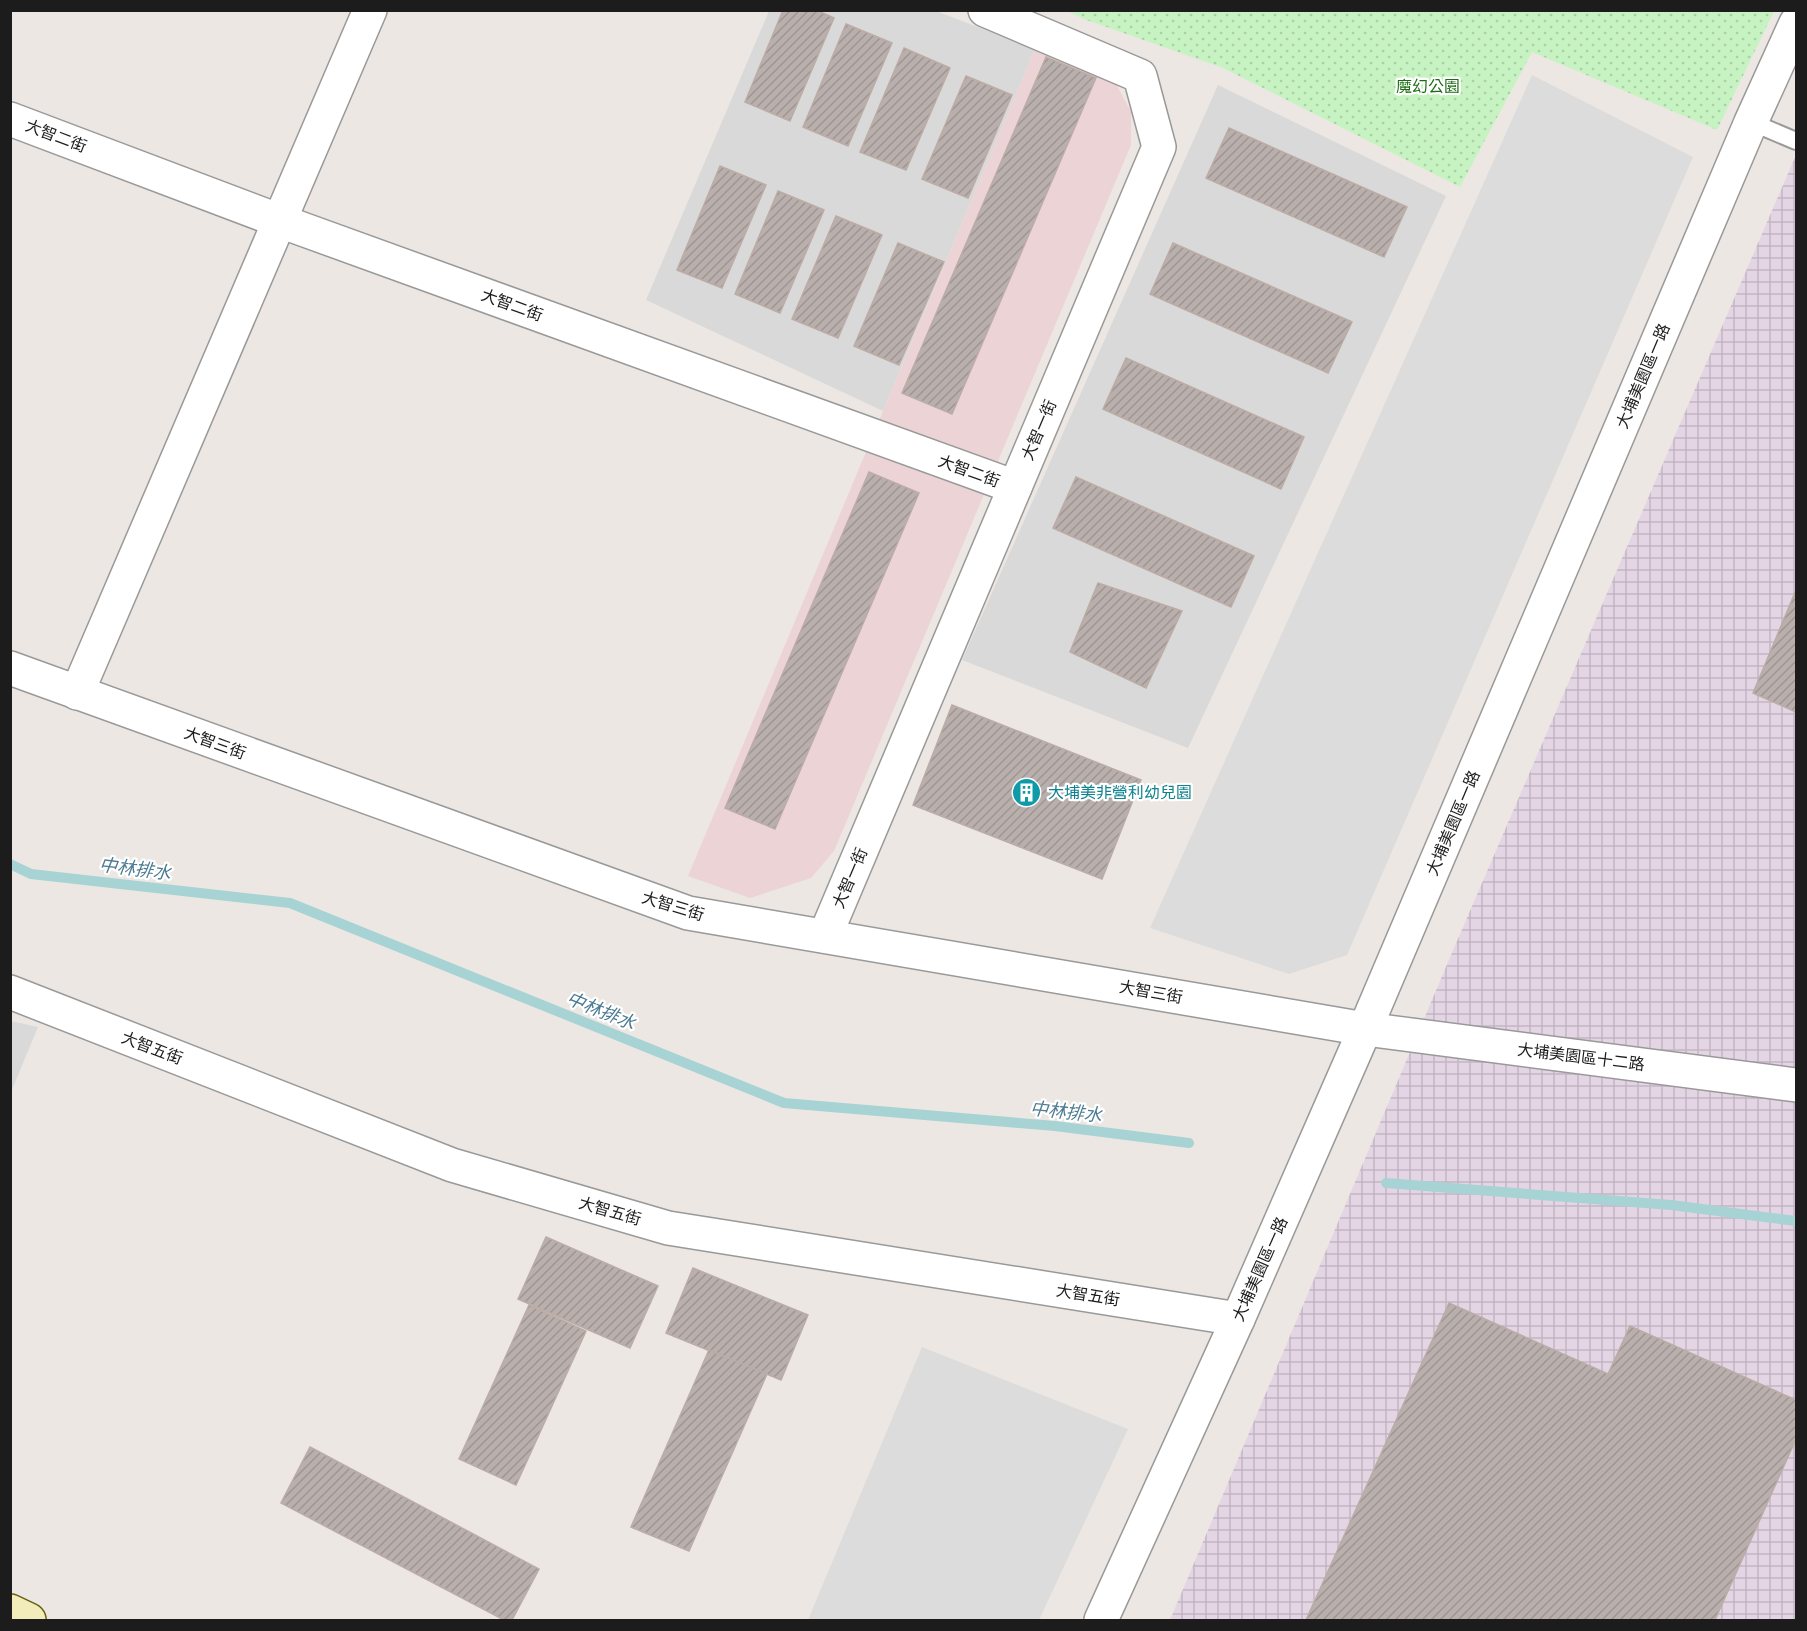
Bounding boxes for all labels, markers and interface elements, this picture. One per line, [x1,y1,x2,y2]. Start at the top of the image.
park label: 魔幻公園 [1396,78,1460,95]
street label: 大智二街 [23,117,89,155]
street label: 大智二街 [479,286,545,324]
street label: 大埔美園區一路 [1613,321,1673,431]
street label: 大智一街 [1019,397,1059,463]
street label: 大智二街 [936,452,1002,490]
street label: 大智三街 [182,724,248,762]
street label: 大埔美園區一路 [1423,768,1483,878]
building icon: 大埔美非營利幼兒園 [1011,776,1043,808]
place label: 大埔美非營利幼兒園 [1048,784,1192,801]
street label: 大智一街 [830,845,870,911]
water label: 中林排水 [98,855,173,883]
street label: 大智三街 [640,889,706,923]
street label: 大智三街 [1118,978,1184,1006]
water label: 中林排水 [564,988,639,1034]
street label: 大智五街 [119,1029,185,1067]
street label: 大埔美園區十二路 [1516,1041,1646,1073]
water label: 中林排水 [1029,1098,1104,1126]
street label: 大智五街 [577,1194,643,1228]
street label: 大埔美園區一路 [1229,1214,1291,1324]
street label: 大智五街 [1055,1282,1121,1308]

